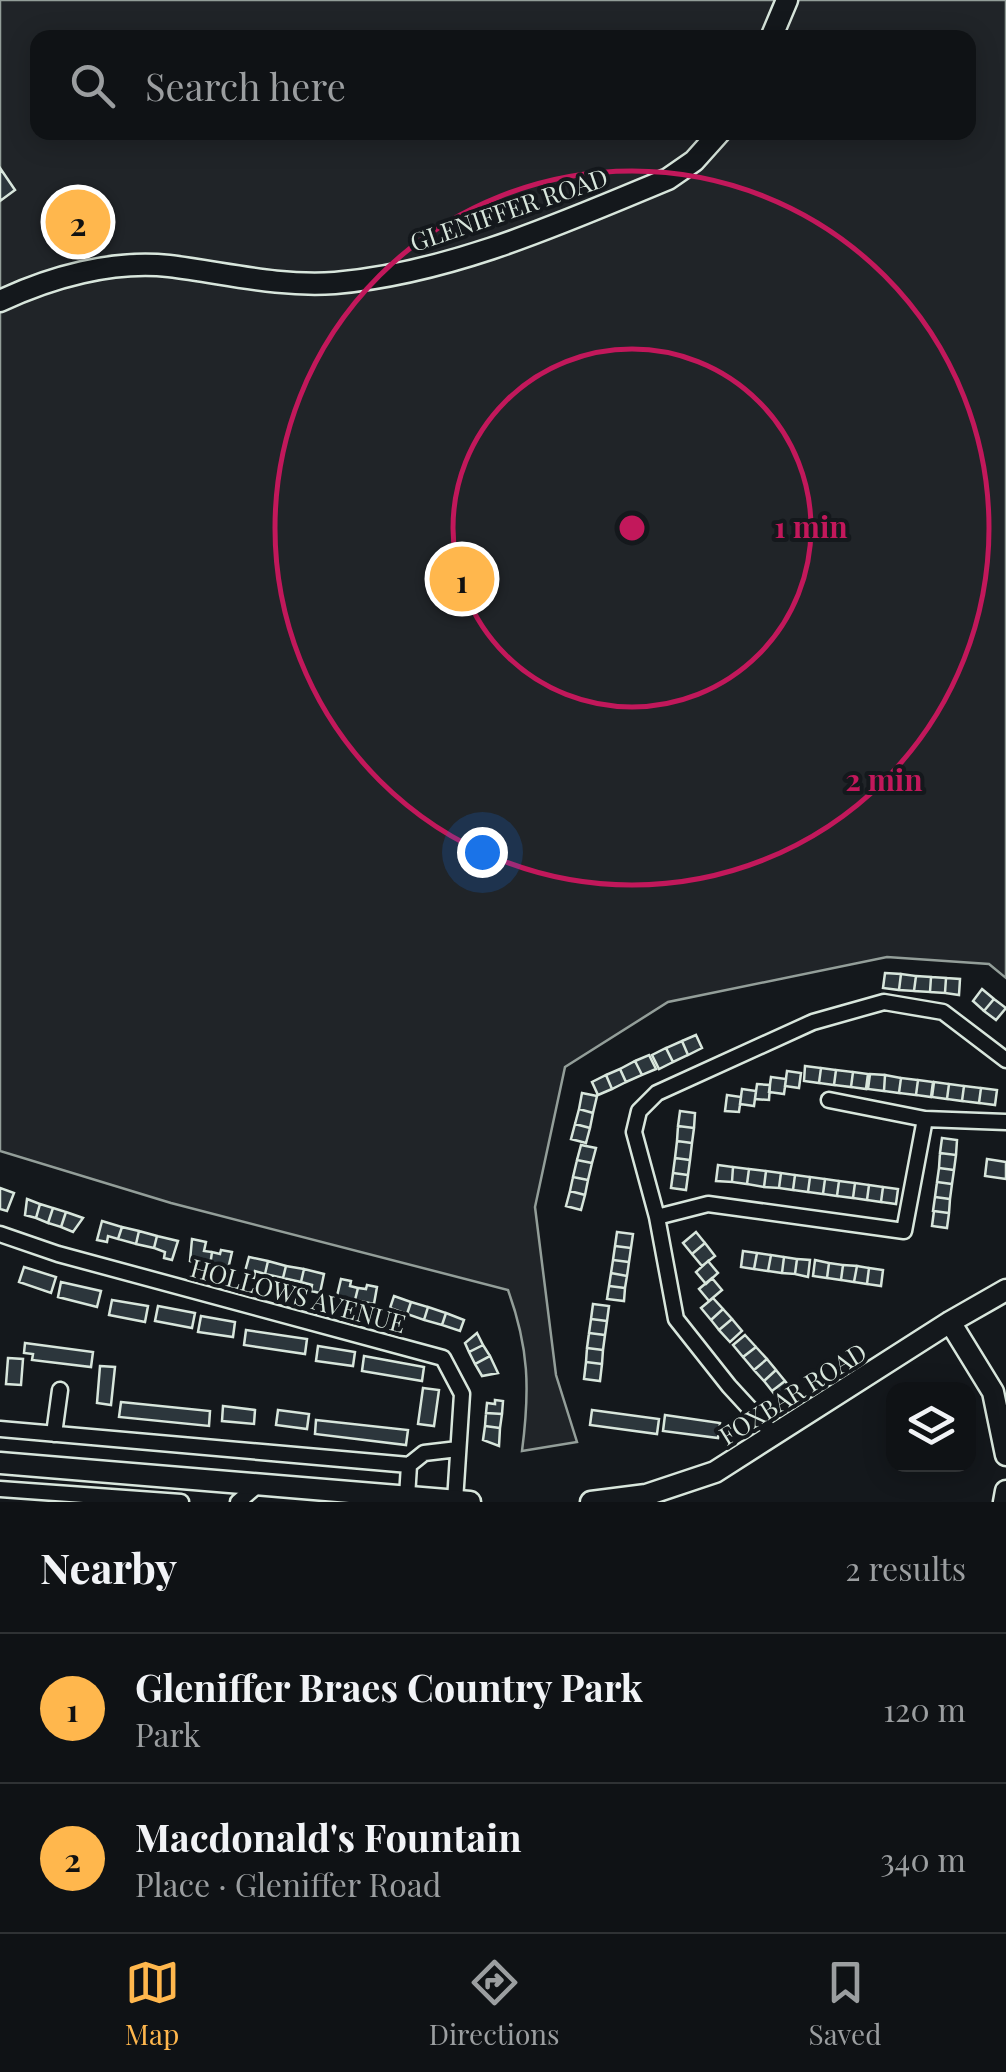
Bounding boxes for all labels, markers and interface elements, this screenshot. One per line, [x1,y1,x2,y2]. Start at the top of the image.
search box [30,30,976,140]
icon: search [65,58,120,113]
text: Search here [145,60,346,111]
street label: GLENIFFER ROAD [405,159,612,258]
pin: 2 [46,184,110,260]
text: 1 min [774,506,848,546]
centre of rings [614,510,650,546]
pin: 1 [430,542,494,616]
text: 2 min [845,759,923,799]
your location [457,827,508,878]
street label: HOLLOWS AVENUE [187,1250,410,1339]
street label: FOXBAR ROAD [712,1334,872,1451]
map controls [886,1382,976,1472]
button: layers [886,1382,976,1472]
text: Nearby [40,1539,177,1595]
text: 2 results [845,1546,966,1589]
text: Gleniffer Braes Country Park [135,1661,643,1712]
text: 1 [66,1687,79,1730]
text: 120 m [883,1687,966,1730]
text: Park [135,1712,201,1755]
text: Macdonald's Fountain [135,1811,522,1862]
text: 2 [64,1837,81,1880]
text: 340 m [880,1837,966,1880]
text: Place · Gleniffer Road [135,1862,441,1905]
tab: Map [125,1955,180,2052]
tab: Directions [429,1955,559,2052]
tab: Saved [809,1955,881,2052]

